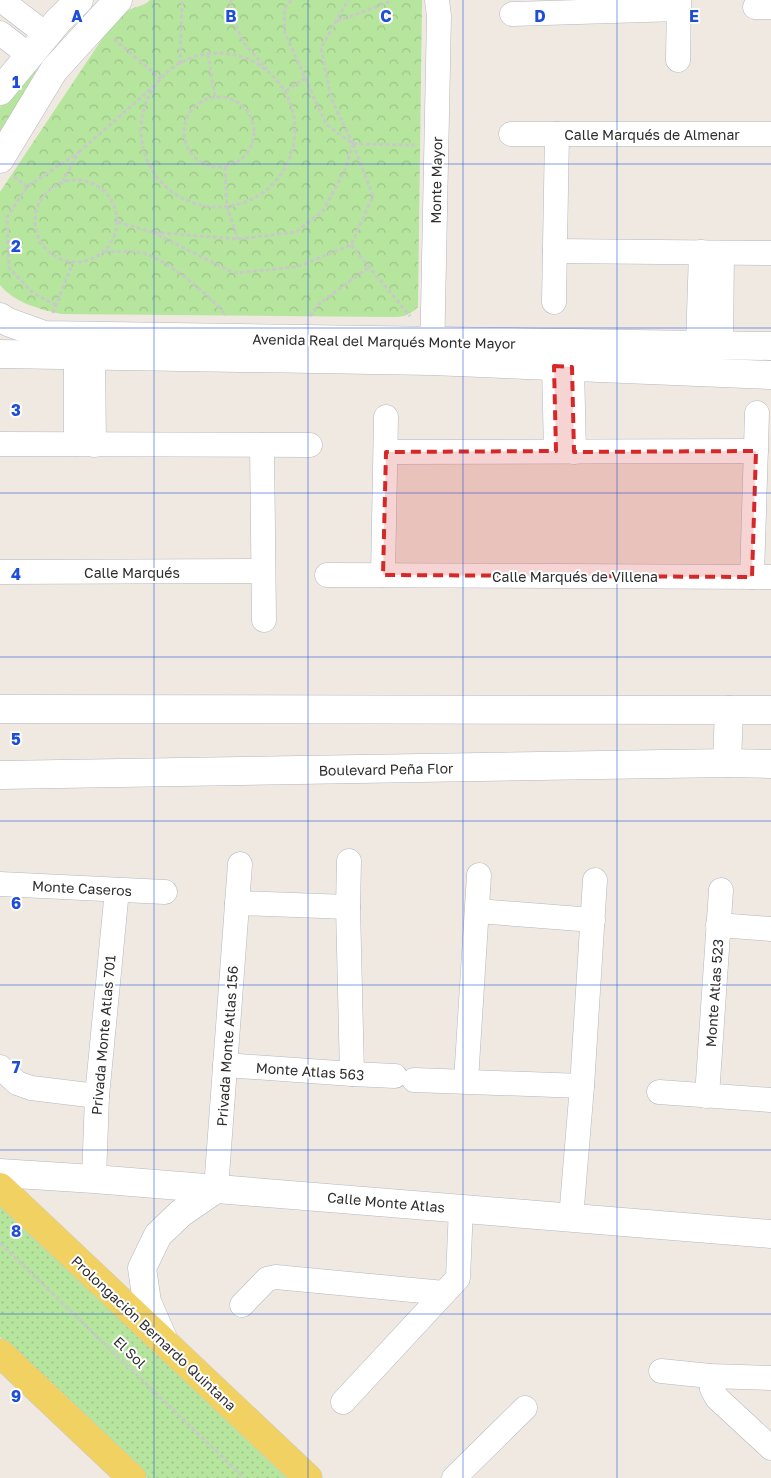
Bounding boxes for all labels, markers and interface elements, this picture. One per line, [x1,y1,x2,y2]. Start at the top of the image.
text: A [71,6,83,26]
text: B [225,6,237,26]
text: C [380,6,392,26]
text: D [534,6,546,26]
text: E [689,6,699,26]
text: 1 [12,72,20,92]
street label: Calle Marqués de Almenar [564,126,740,143]
street label: Monte Mayor [427,136,445,224]
text: 2 [11,236,21,256]
street label: Avenida Real del Marqués Monte Mayor [252,330,516,352]
text: 3 [11,400,21,420]
text: 4 [11,564,21,584]
street label: Calle Marqués [84,564,180,581]
street label: Calle Marqués de Villena [492,568,658,585]
text: 5 [11,729,21,749]
street label: Boulevard Peña Flor [318,759,454,779]
street label: Monte Caseros [31,877,133,899]
text: 6 [11,893,21,913]
street label: Monte Atlas 523 [702,938,726,1048]
street label: Privada Monte Atlas 701 [88,954,118,1116]
street label: Privada Monte Atlas 156 [213,965,241,1127]
text: 7 [12,1057,21,1077]
street label: Monte Atlas 563 [255,1059,365,1083]
street label: Calle Monte Atlas [326,1188,446,1216]
text: 8 [11,1221,21,1241]
street label: Prolongación Bernardo Quintana [68,1252,240,1414]
street label: El Sol [110,1333,150,1371]
text: 9 [11,1386,21,1406]

